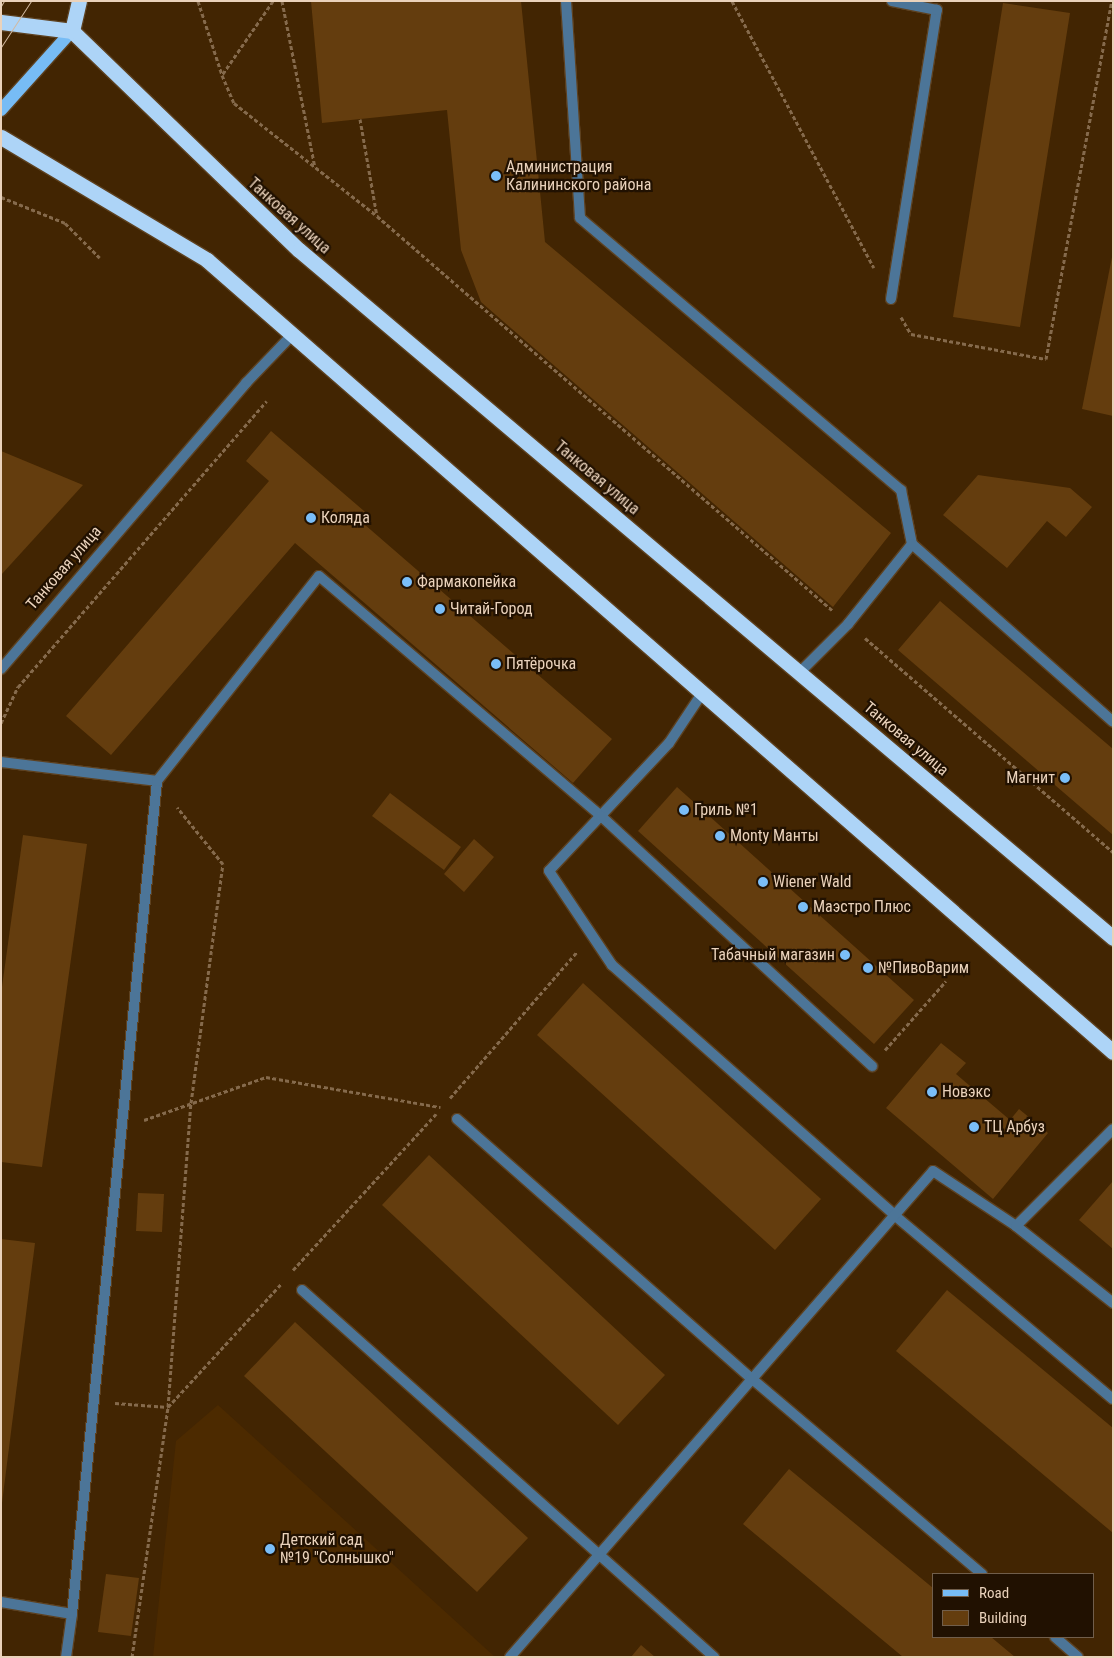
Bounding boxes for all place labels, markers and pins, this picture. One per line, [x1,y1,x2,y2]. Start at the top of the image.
place label: Администрация Калининского района [506,157,651,195]
marker: Администрация Калининского района [490,170,502,182]
place label: Коляда [321,508,370,528]
marker: Коляда [305,512,317,524]
place label: Фармакопейка [417,572,516,592]
marker: Фармакопейка [401,576,413,588]
place label: Читай-Город [450,599,533,619]
marker: Читай-Город [434,603,446,615]
place label: Пятёрочка [506,654,576,674]
marker: Пятёрочка [490,658,502,670]
place label: Магнит [1006,768,1055,788]
marker: Магнит [1059,772,1071,784]
place label: Гриль №1 [694,800,758,820]
marker: Гриль №1 [678,804,690,816]
place label: Monty Манты [730,826,819,846]
marker: Monty Манты [714,830,726,842]
place label: Wiener Wald [773,872,851,892]
marker: Wiener Wald [757,876,769,888]
place label: Маэстро Плюс [813,897,911,917]
marker: Маэстро Плюс [797,901,809,913]
place label: Табачный магазин [711,945,835,965]
marker: Табачный магазин [839,949,851,961]
place label: №ПивоВарим [878,958,969,978]
marker: №ПивоВарим [862,962,874,974]
place label: Новэкс [942,1082,991,1102]
marker: Новэкс [926,1086,938,1098]
place label: ТЦ Арбуз [984,1117,1045,1137]
marker: ТЦ Арбуз [968,1121,980,1133]
place label: Детский сад №19 "Солнышко" [280,1530,394,1568]
marker: Детский сад №19 "Солнышко" [264,1543,276,1555]

